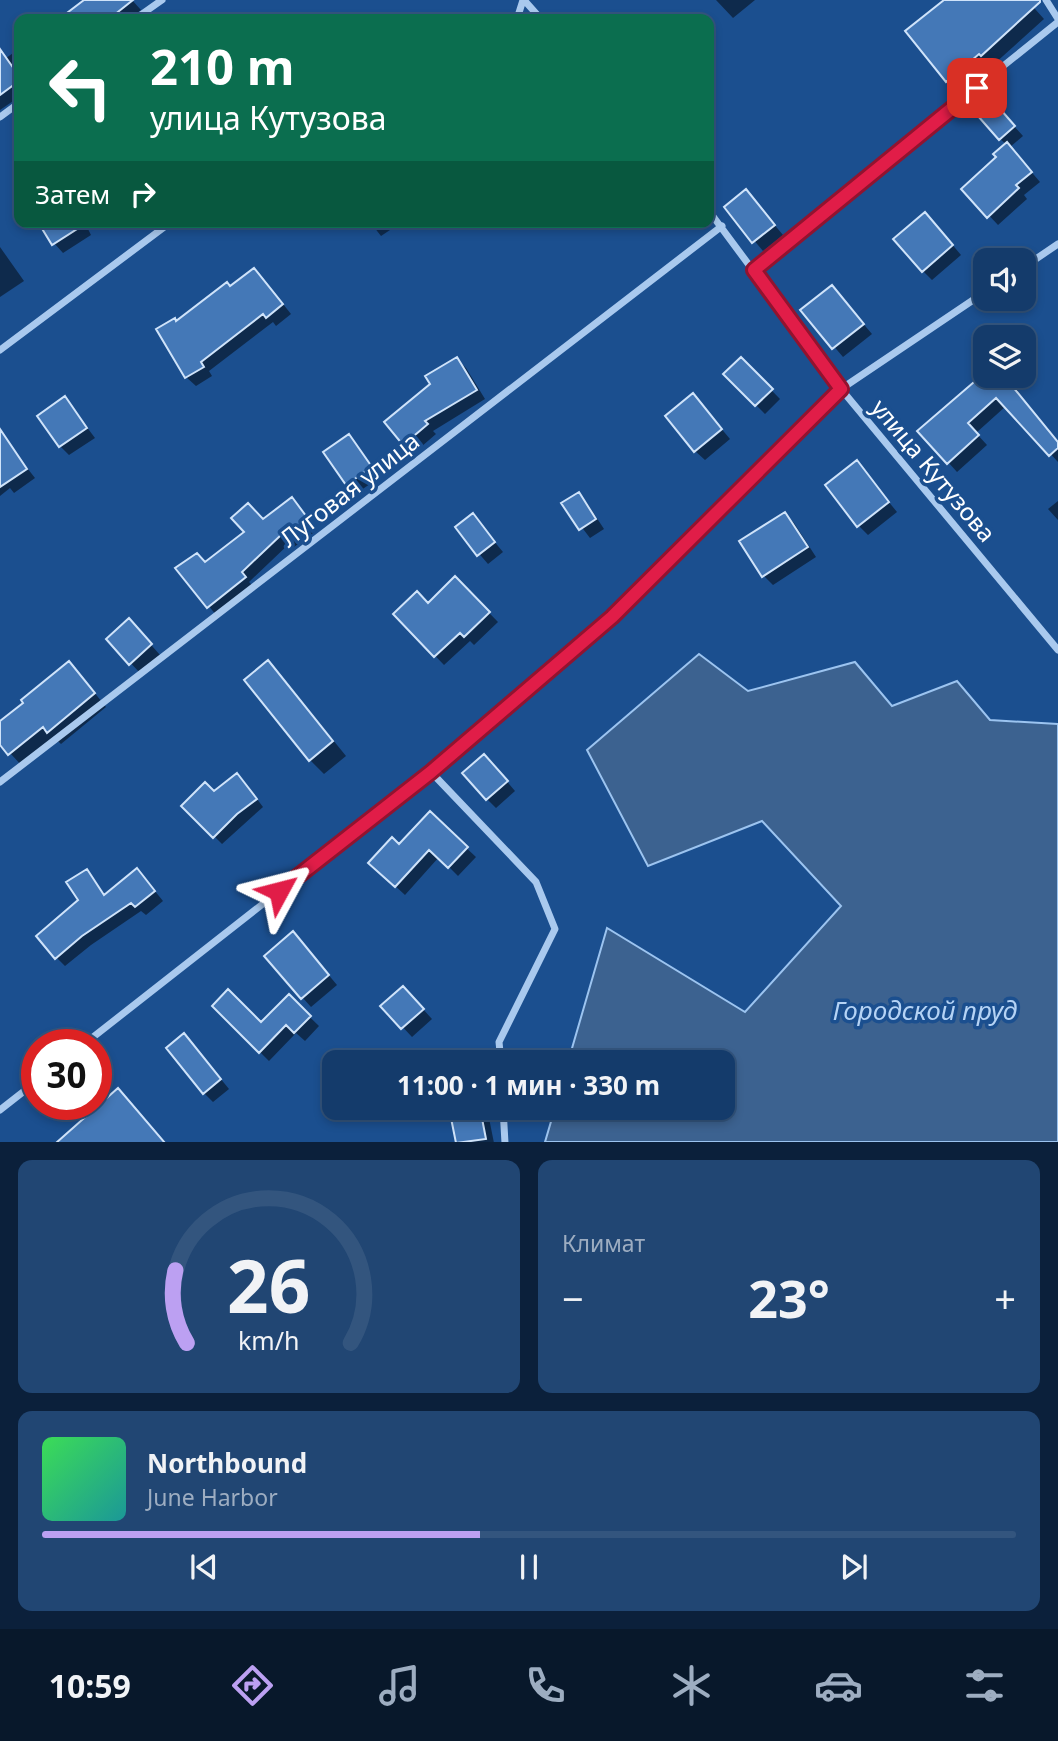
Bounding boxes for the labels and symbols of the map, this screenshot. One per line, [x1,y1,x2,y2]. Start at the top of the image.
pin [947,58,1007,118]
street label: улица Кутузова [864,391,1004,549]
street label: Луговая улица [272,424,426,554]
position arrow [242,854,316,928]
water label: Городской пруд [833,992,1017,1028]
speed limit sign: 30 [21,1029,112,1120]

